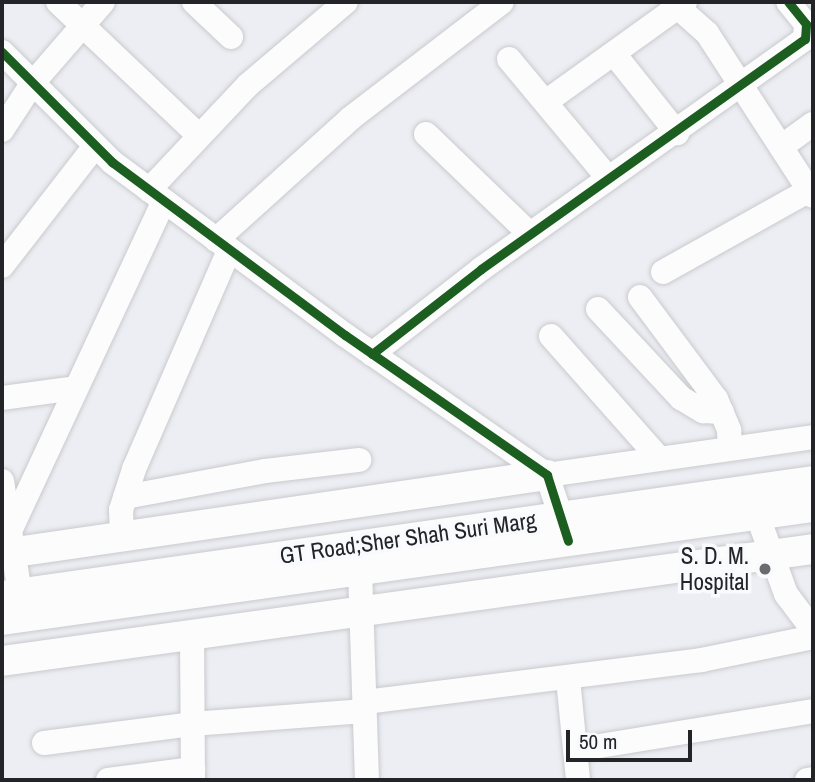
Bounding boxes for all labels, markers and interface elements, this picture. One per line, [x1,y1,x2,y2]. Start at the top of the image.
street label: GT Road;Sher Shah Suri Marg [278,506,538,570]
place label: S. D. M. Hospital [680,542,749,596]
marker: S. D. M. Hospital [755,559,775,579]
scale bar [570,716,696,760]
text: 50 m [579,727,617,756]

